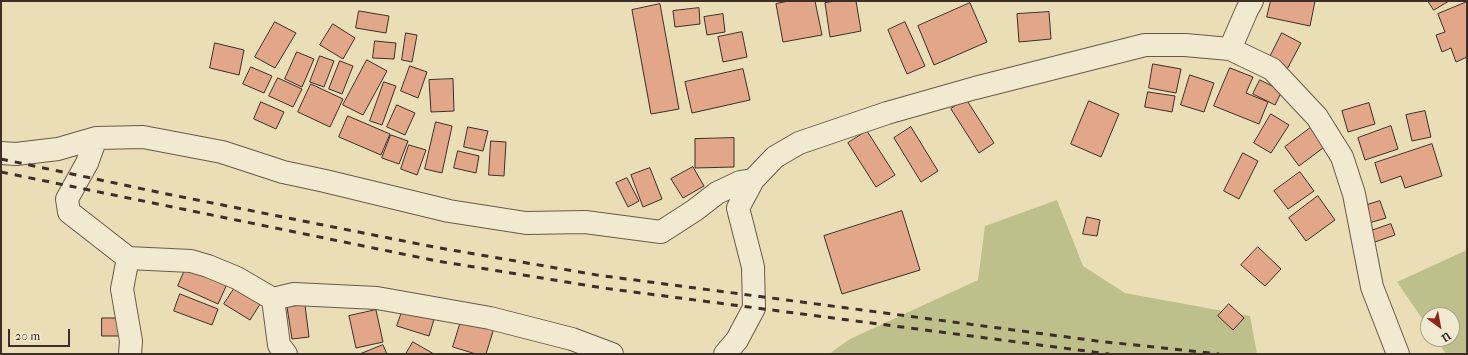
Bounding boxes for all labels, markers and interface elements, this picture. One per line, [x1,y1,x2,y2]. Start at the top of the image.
north arrow [1420,307,1460,347]
scale bar [10,321,72,347]
text: 20 m [15,329,40,343]
text: U [1439,329,1453,345]

